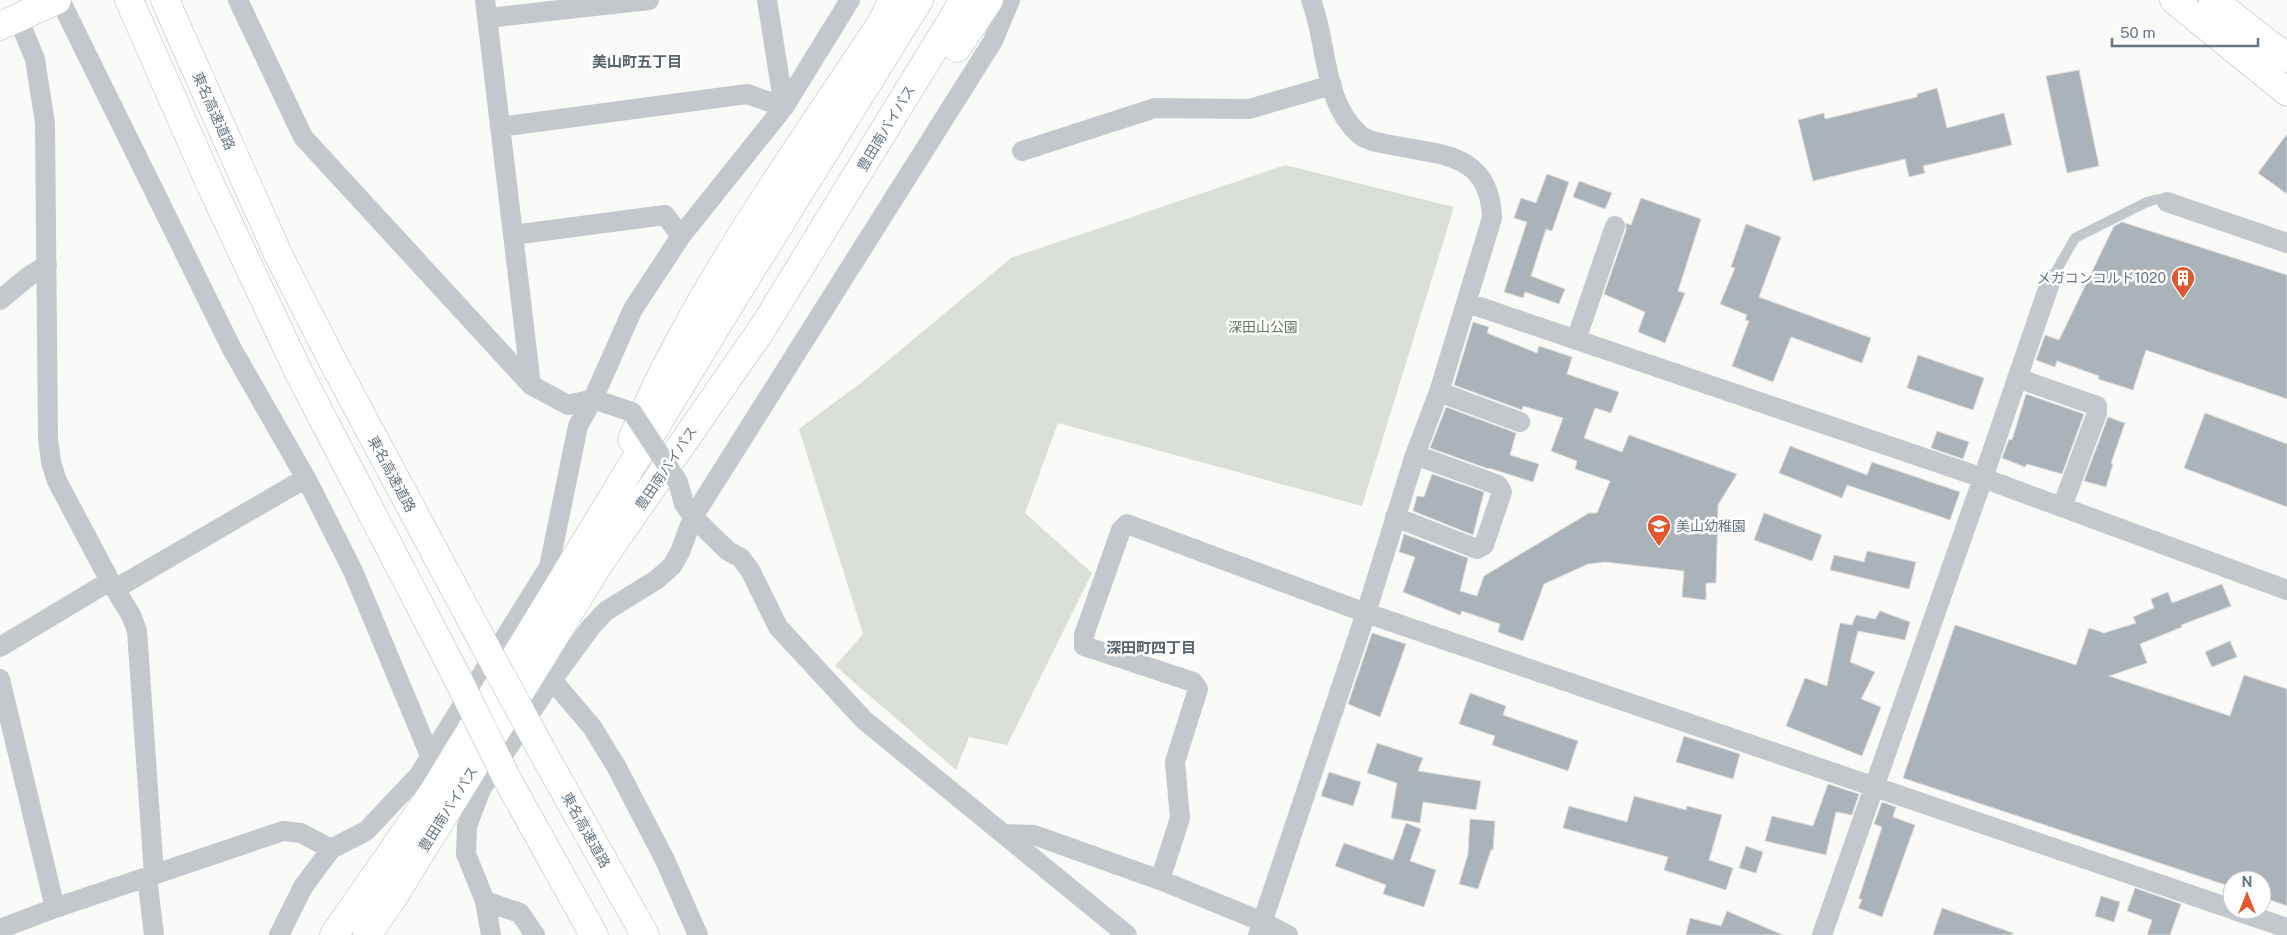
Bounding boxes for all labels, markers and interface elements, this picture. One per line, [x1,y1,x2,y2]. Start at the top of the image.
scale bar [2112,15,2258,47]
text: 50 m [2120,24,2155,41]
district label: 美山町五丁目 [592,53,682,70]
street label: 東名高速道路 [190,69,238,153]
street label: 豊田南バイパス [854,82,918,174]
building icon: メガコンコルド1020 [2170,265,2196,299]
place label: メガコンコルド1020 [2037,270,2166,286]
park label: 深田山公園 [1228,319,1298,335]
street label: 豊田南バイパス [632,423,700,513]
street label: 東名高速道路 [365,433,419,515]
school or university icon: 美山幼稚園 [1646,513,1672,547]
place label: 美山幼稚園 [1676,518,1746,534]
district label: 深田町四丁目 [1106,639,1196,656]
street label: 豊田南バイパス [415,763,481,855]
street label: 東名高速道路 [559,789,613,871]
north arrow [2222,870,2272,920]
text: N [2242,874,2252,890]

